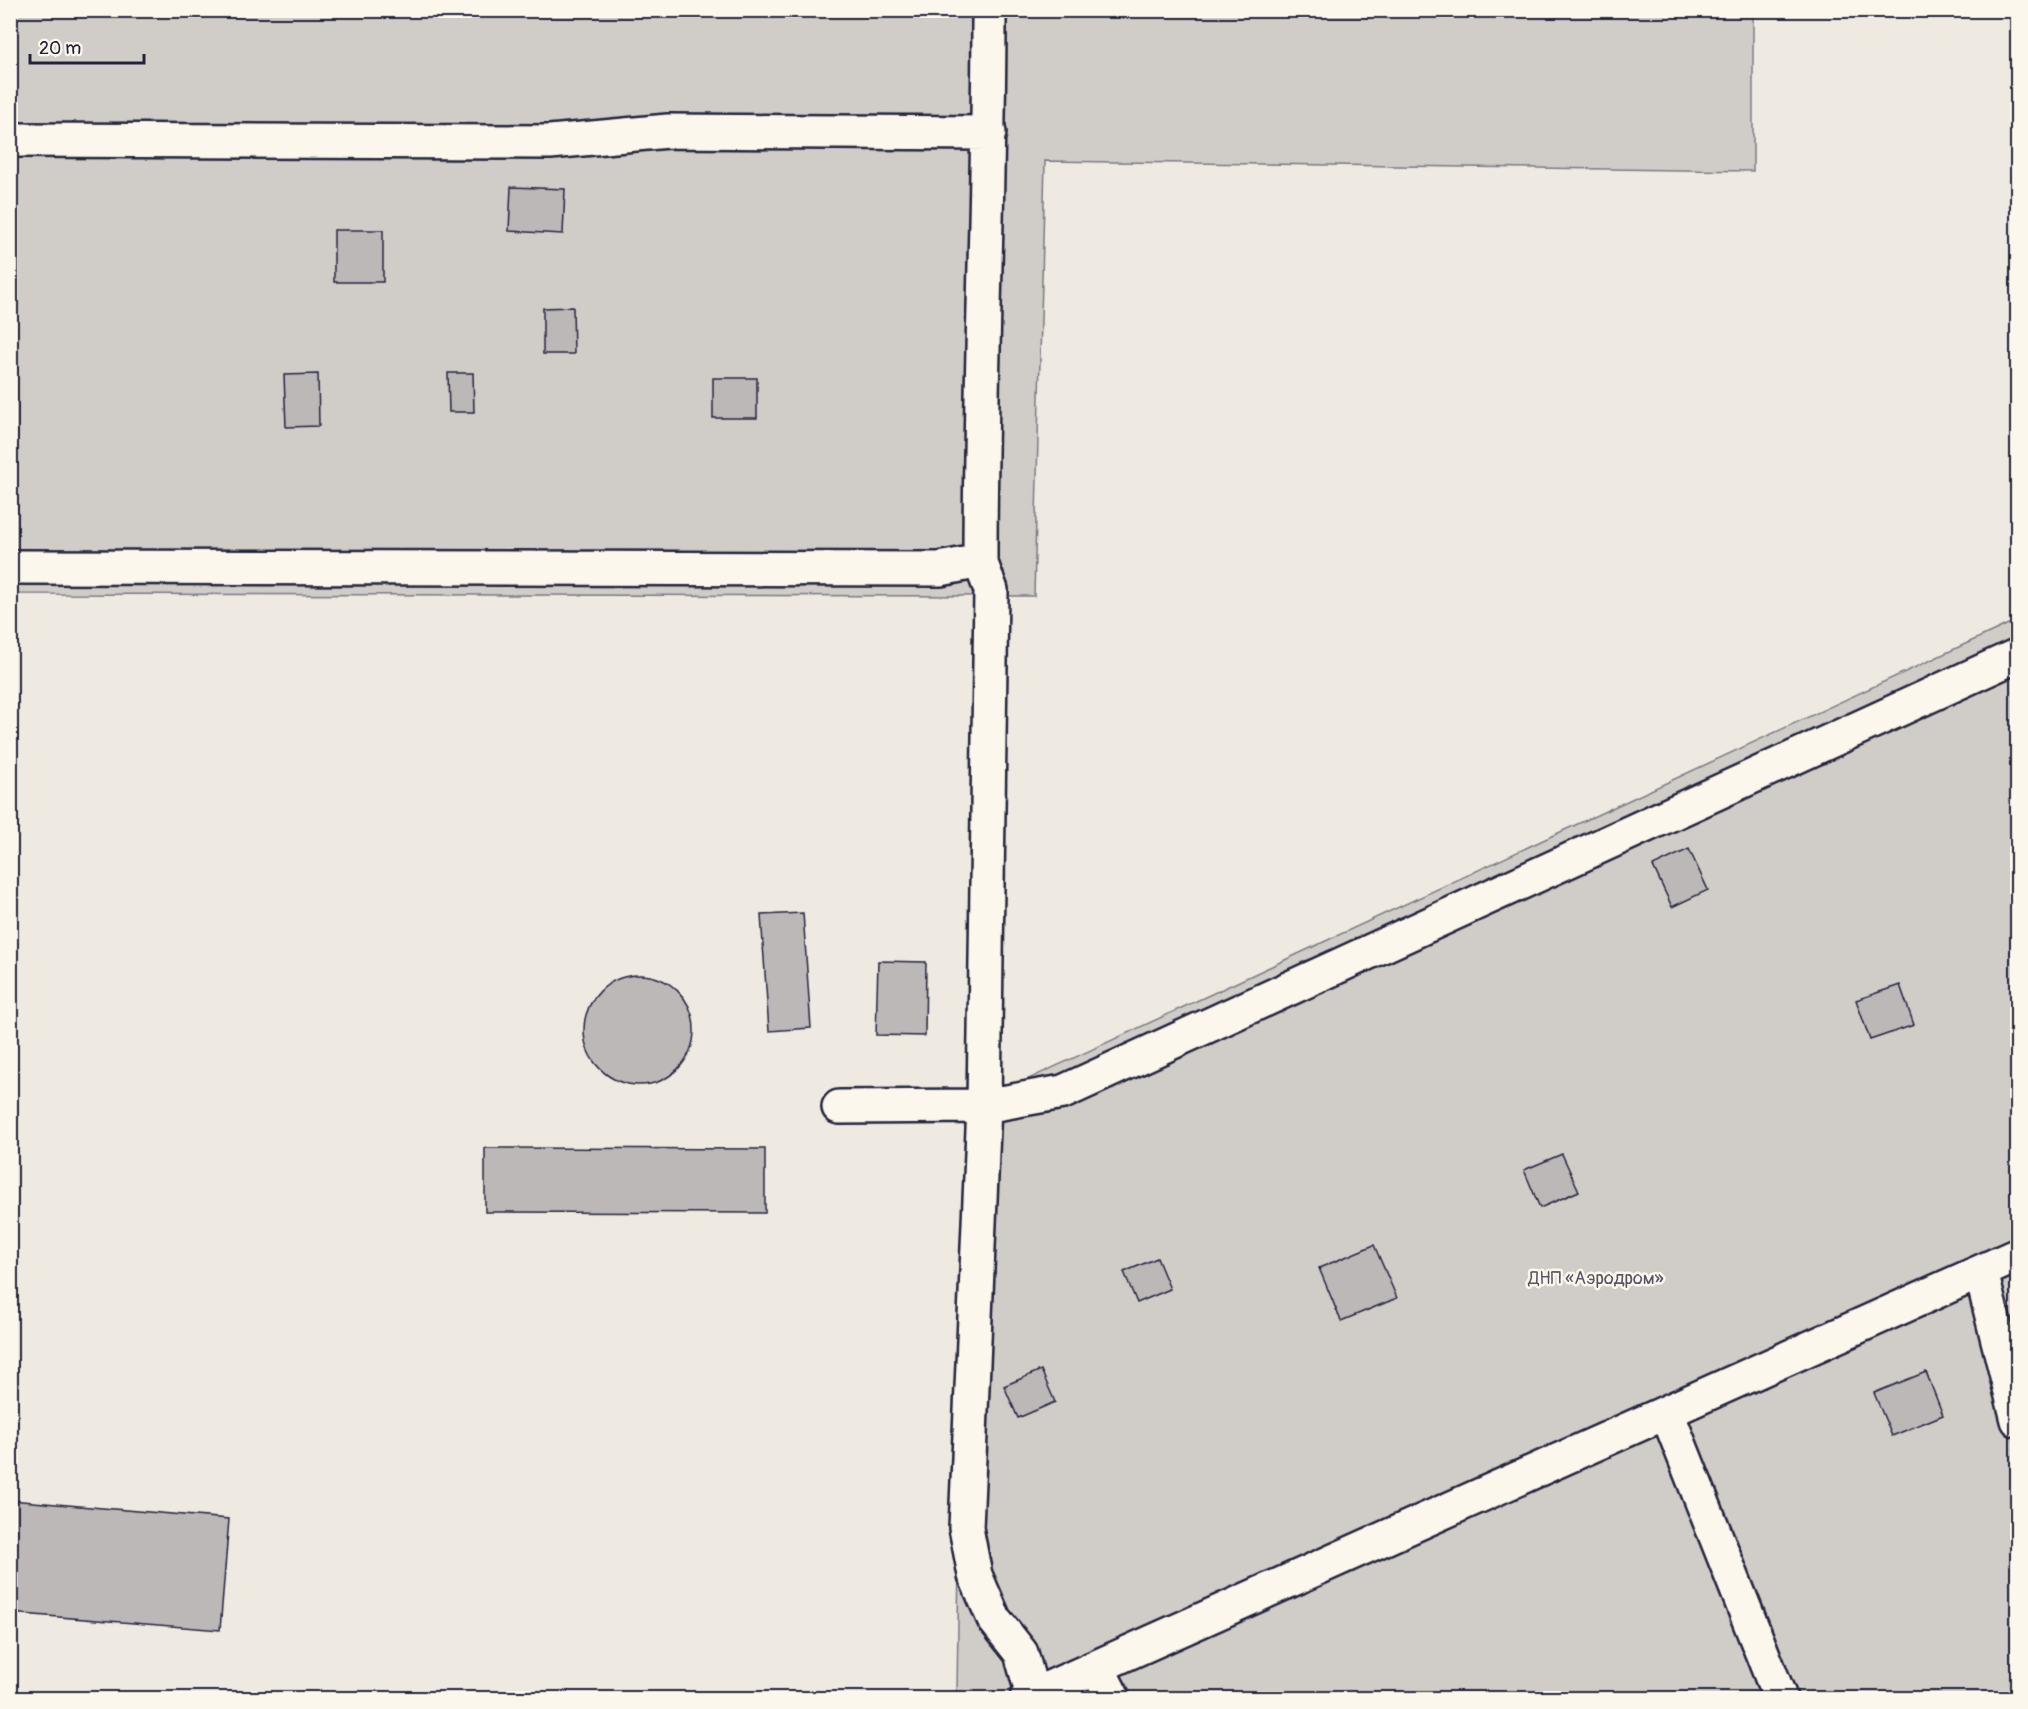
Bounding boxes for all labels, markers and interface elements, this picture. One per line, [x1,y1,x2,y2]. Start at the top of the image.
scale bar [30,27,144,65]
text: 20 m [39,37,81,60]
park label: ДНП «Аэродром» [1527,1267,1664,1290]

